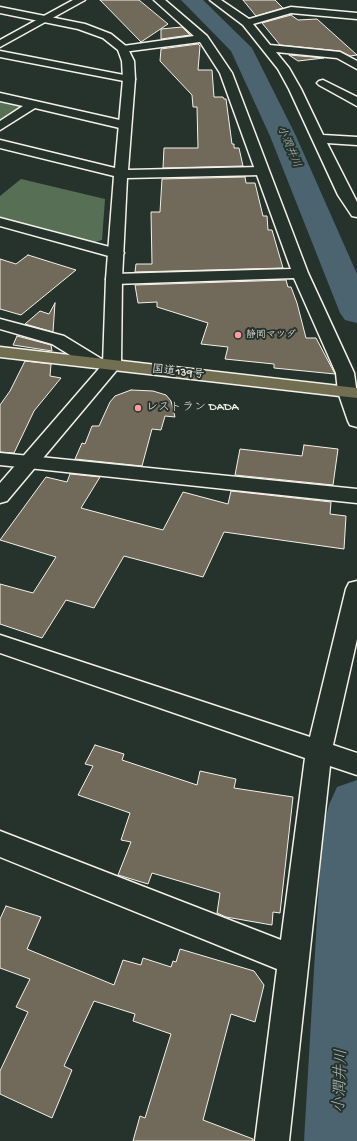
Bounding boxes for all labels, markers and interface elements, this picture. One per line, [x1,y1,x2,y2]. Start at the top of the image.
water label: 小潤井川 [273,124,303,170]
place label: 静岡マツダ [246,329,296,341]
marker: 静岡マツダ [233,330,243,340]
street label: 国道139号 [151,363,205,383]
place label: レストラン DADA [146,401,239,415]
marker: レストラン DADA [133,403,143,413]
water label: 小潤井川 [331,1049,353,1113]

